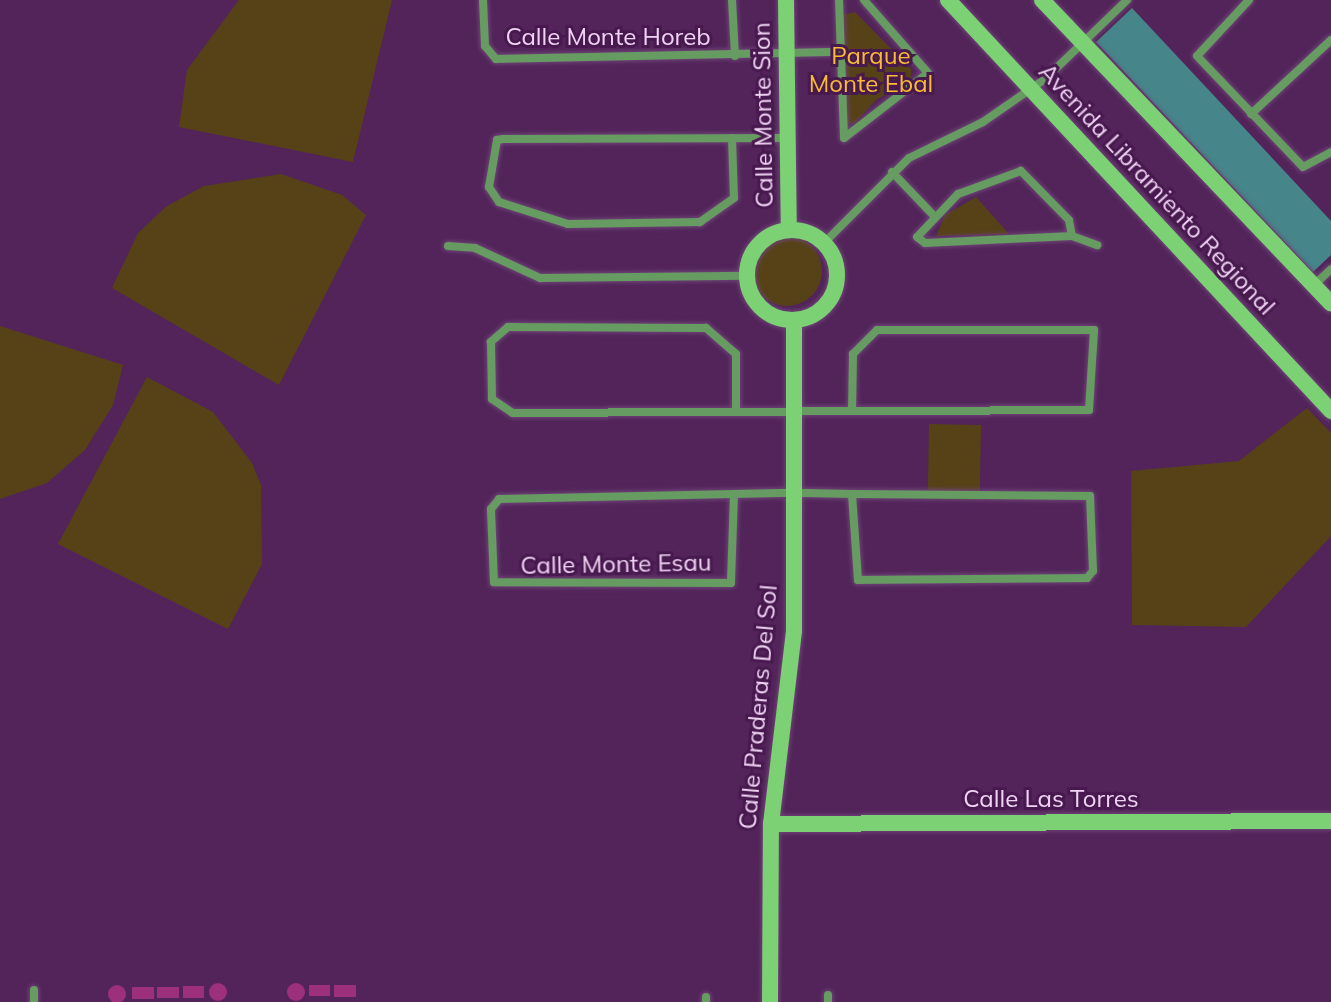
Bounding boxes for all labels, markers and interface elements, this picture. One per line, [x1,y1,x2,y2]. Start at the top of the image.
street label: Calle Monte Sion [747,22,779,208]
street label: Calle Monte Horeb [505,23,711,51]
park label: Parque Monte Ebal [809,42,933,98]
street label: Avenida Libramiento Regional [1033,57,1281,321]
street label: Calle Monte Esau [520,548,712,580]
street label: Calle Praderas Del Sol [733,583,783,831]
street label: Calle Las Torres [963,785,1139,813]

